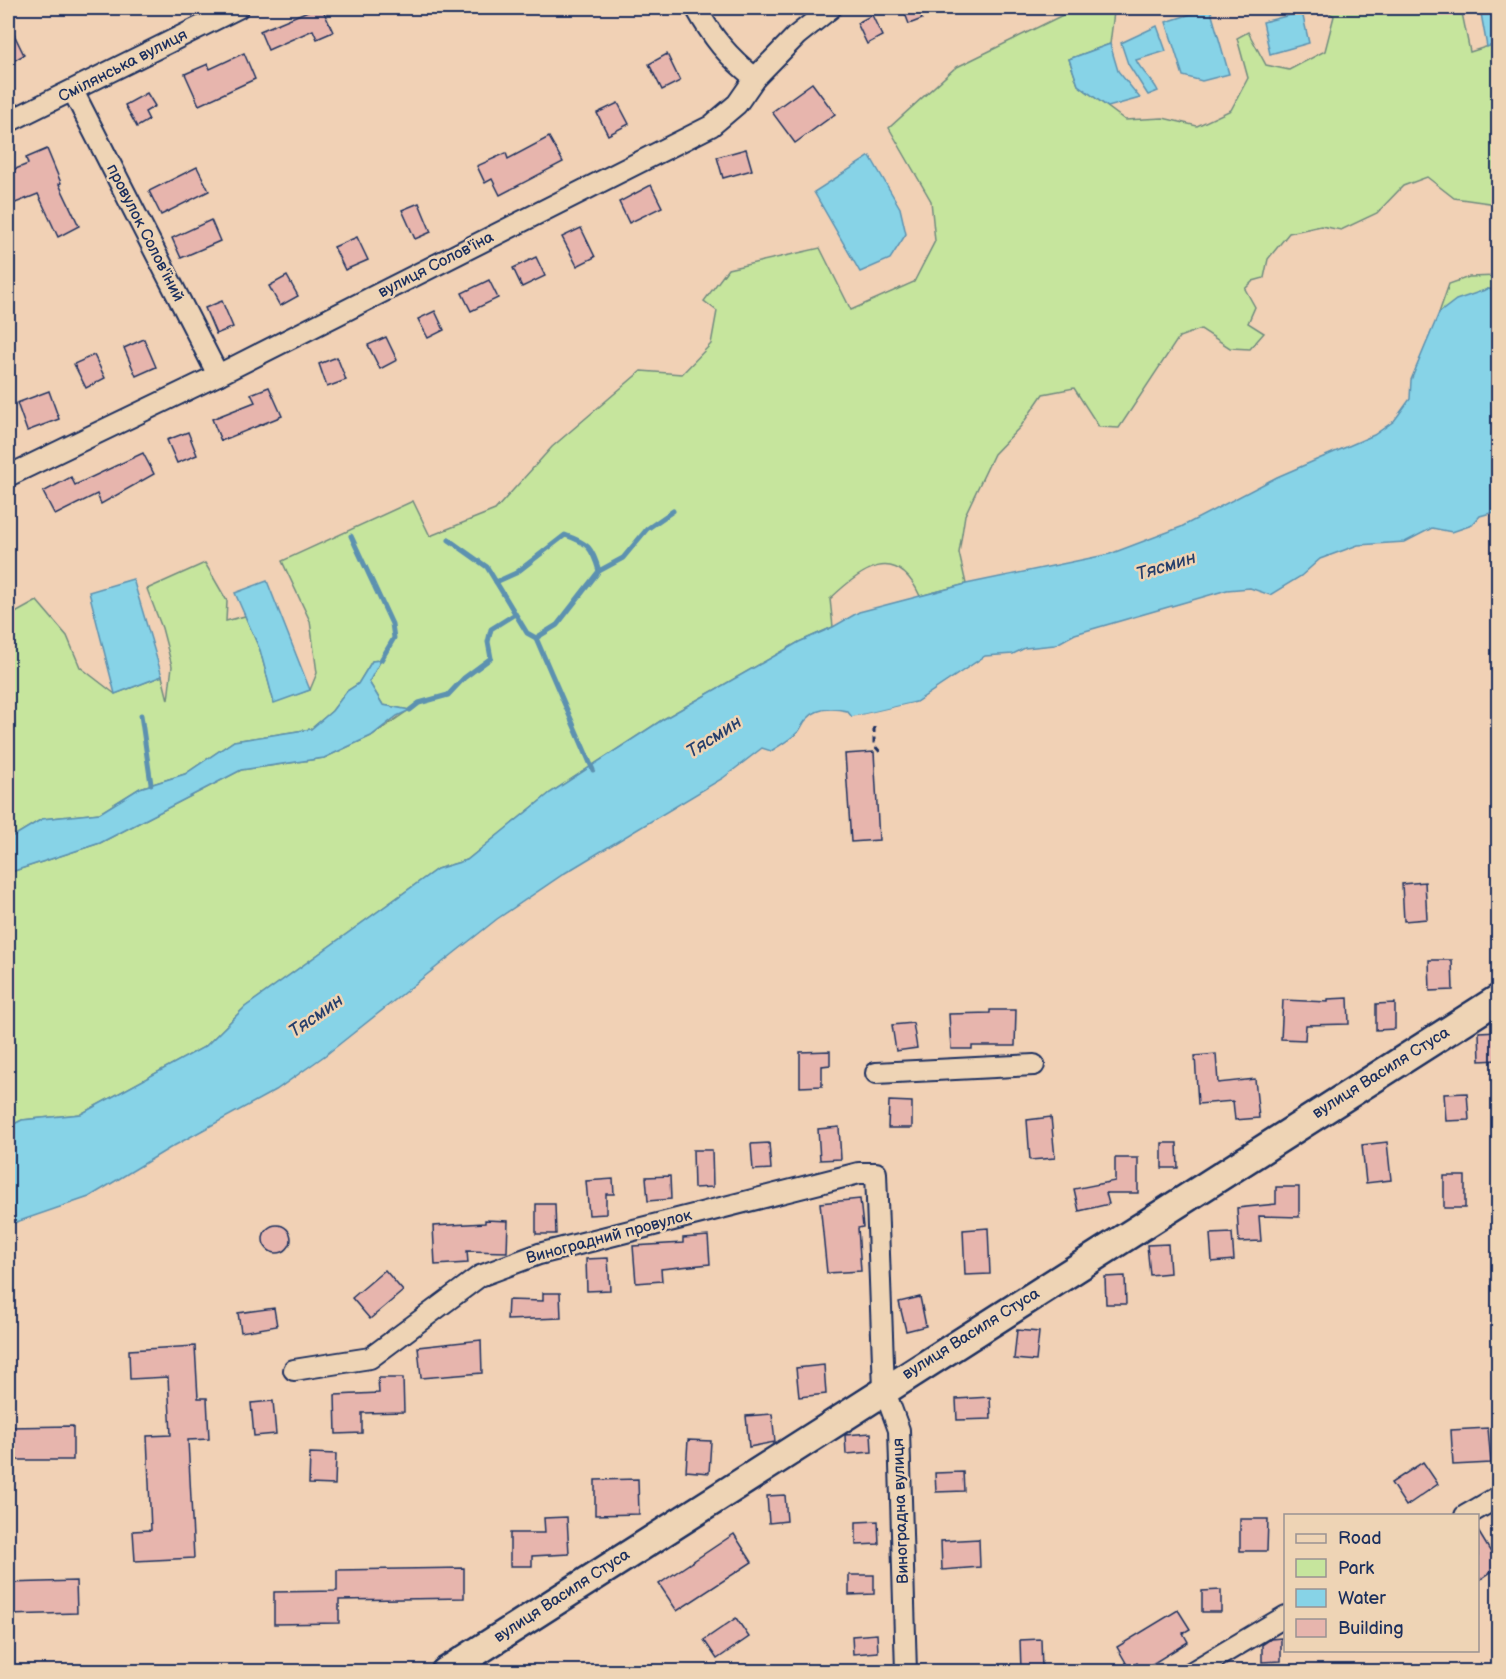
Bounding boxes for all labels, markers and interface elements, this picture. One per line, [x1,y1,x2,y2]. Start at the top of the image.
street label: Смілянська вулиця [55,25,191,107]
street label: провулок Солов'їний [102,161,188,305]
street label: вулиця Солов'їна [375,227,497,302]
water label: Тясмин [1134,547,1198,585]
water label: Тясмин [683,711,745,763]
water label: Тясмин [285,990,347,1042]
street label: вулиця Василя Стуса [1309,1023,1453,1123]
street label: Виноградний провулок [524,1206,694,1268]
street label: вулиця Василя Стуса [899,1284,1043,1384]
street label: Виноградна вулиця [889,1438,913,1584]
legend [1284,1514,1479,1652]
text: Road [1338,1528,1382,1549]
street label: вулиця Василя Стуса [491,1545,634,1647]
text: Park [1338,1558,1374,1579]
text: Water [1338,1588,1386,1609]
text: Building [1338,1618,1404,1639]

